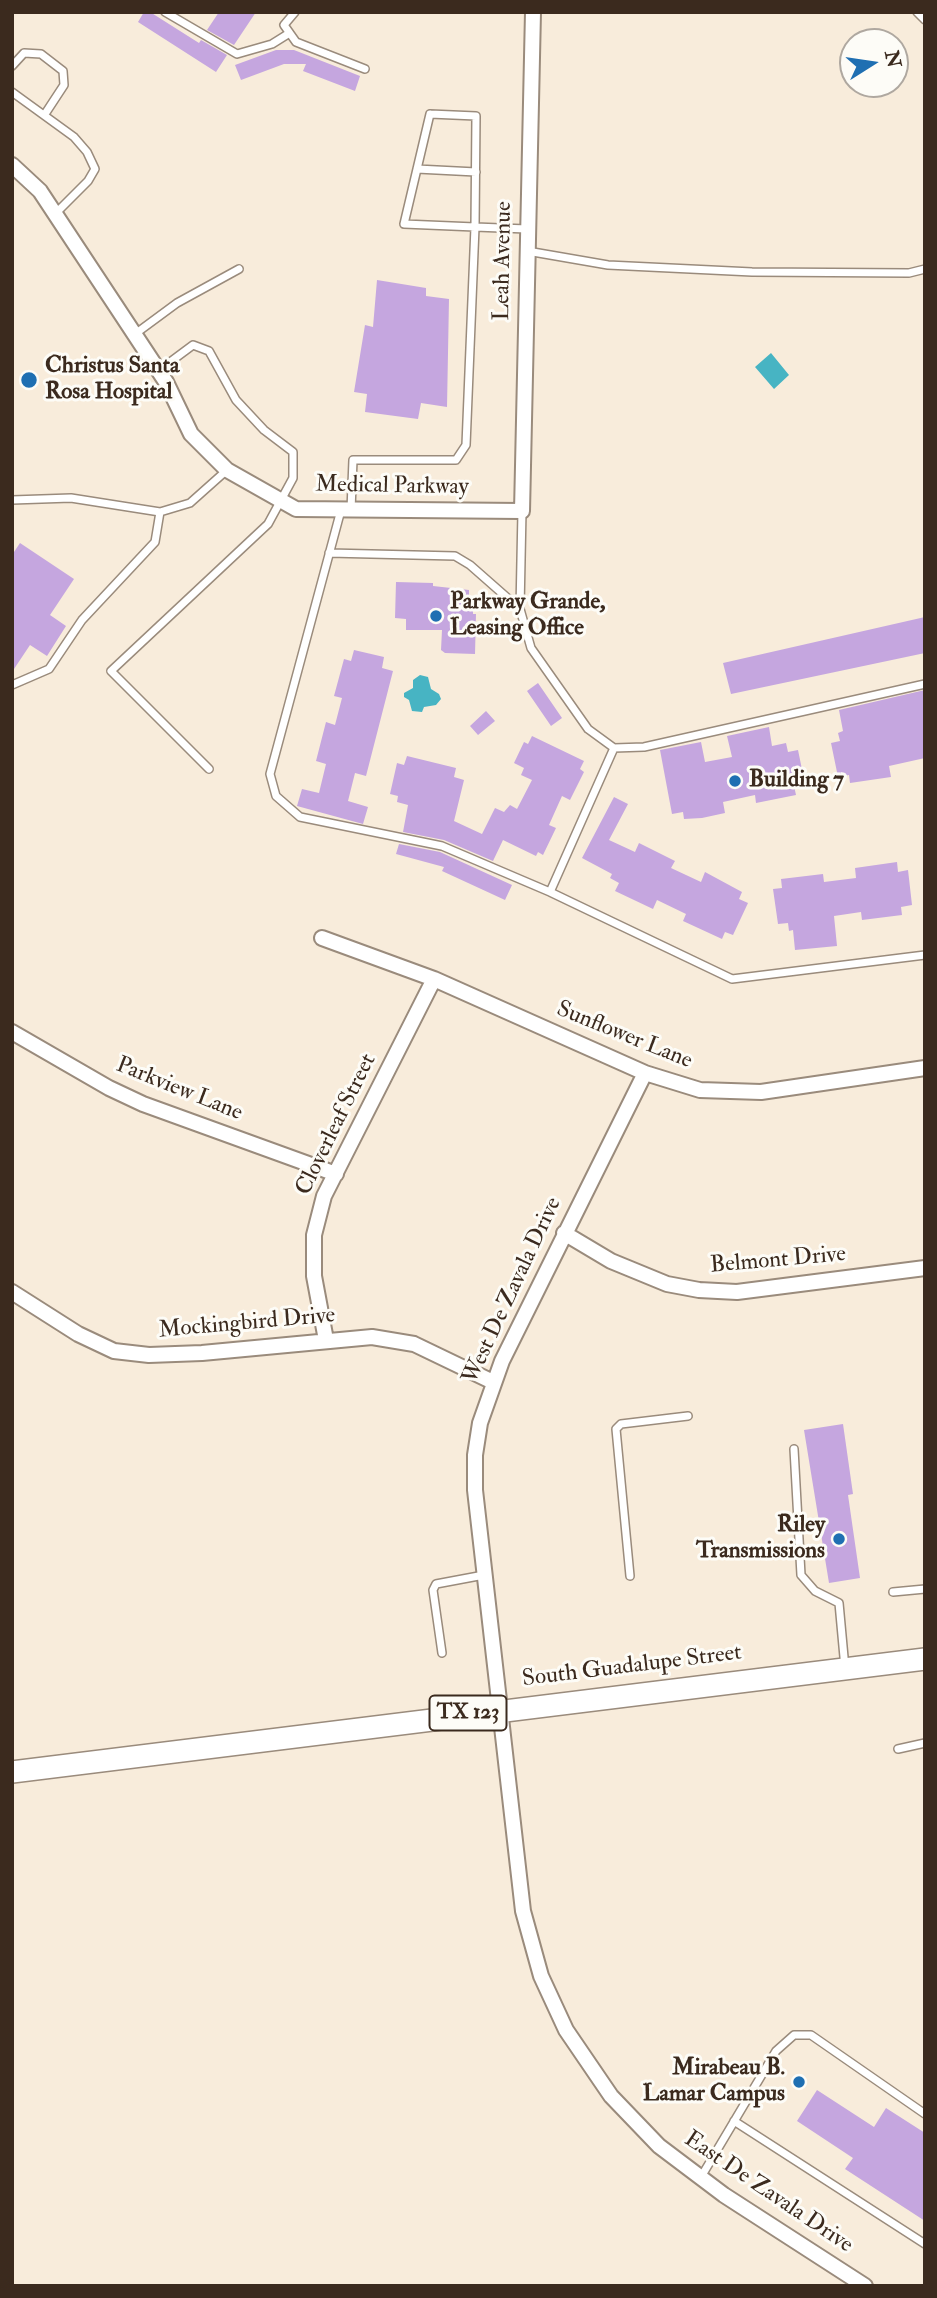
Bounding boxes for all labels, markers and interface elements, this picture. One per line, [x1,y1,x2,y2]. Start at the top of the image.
north arrow [839,28,909,98]
text: N [879,48,906,70]
street label: Leah Avenue [489,201,519,321]
place label: Christus Santa Rosa Hospital [45,353,179,407]
marker: Christus Santa Rosa Hospital [19,370,39,390]
street label: Medical Parkway [315,472,469,502]
place label: Parkway Grande, Leasing Office [450,589,605,643]
marker: Parkway Grande, Leasing Office [428,608,444,624]
place label: Building 7 [749,767,844,795]
marker: Building 7 [727,773,743,789]
street label: Sunflower Lane [552,996,696,1076]
street label: Cloverleaf Street [291,1050,383,1200]
street label: Parkview Lane [112,1052,246,1128]
street label: West De Zavala Drive [458,1193,568,1389]
street label: Belmont Drive [709,1241,847,1281]
street label: Mockingbird Drive [158,1303,336,1345]
place label: Riley Transmissions [696,1512,825,1566]
marker: Riley Transmissions [831,1531,847,1547]
street label: South Guadalupe Street [521,1640,743,1694]
road number: TX 123 [430,1696,506,1730]
place label: Mirabeau B. Lamar Campus [643,2055,785,2109]
marker: Mirabeau B. Lamar Campus [791,2074,807,2090]
street label: East De Zavala Drive [678,2126,858,2260]

